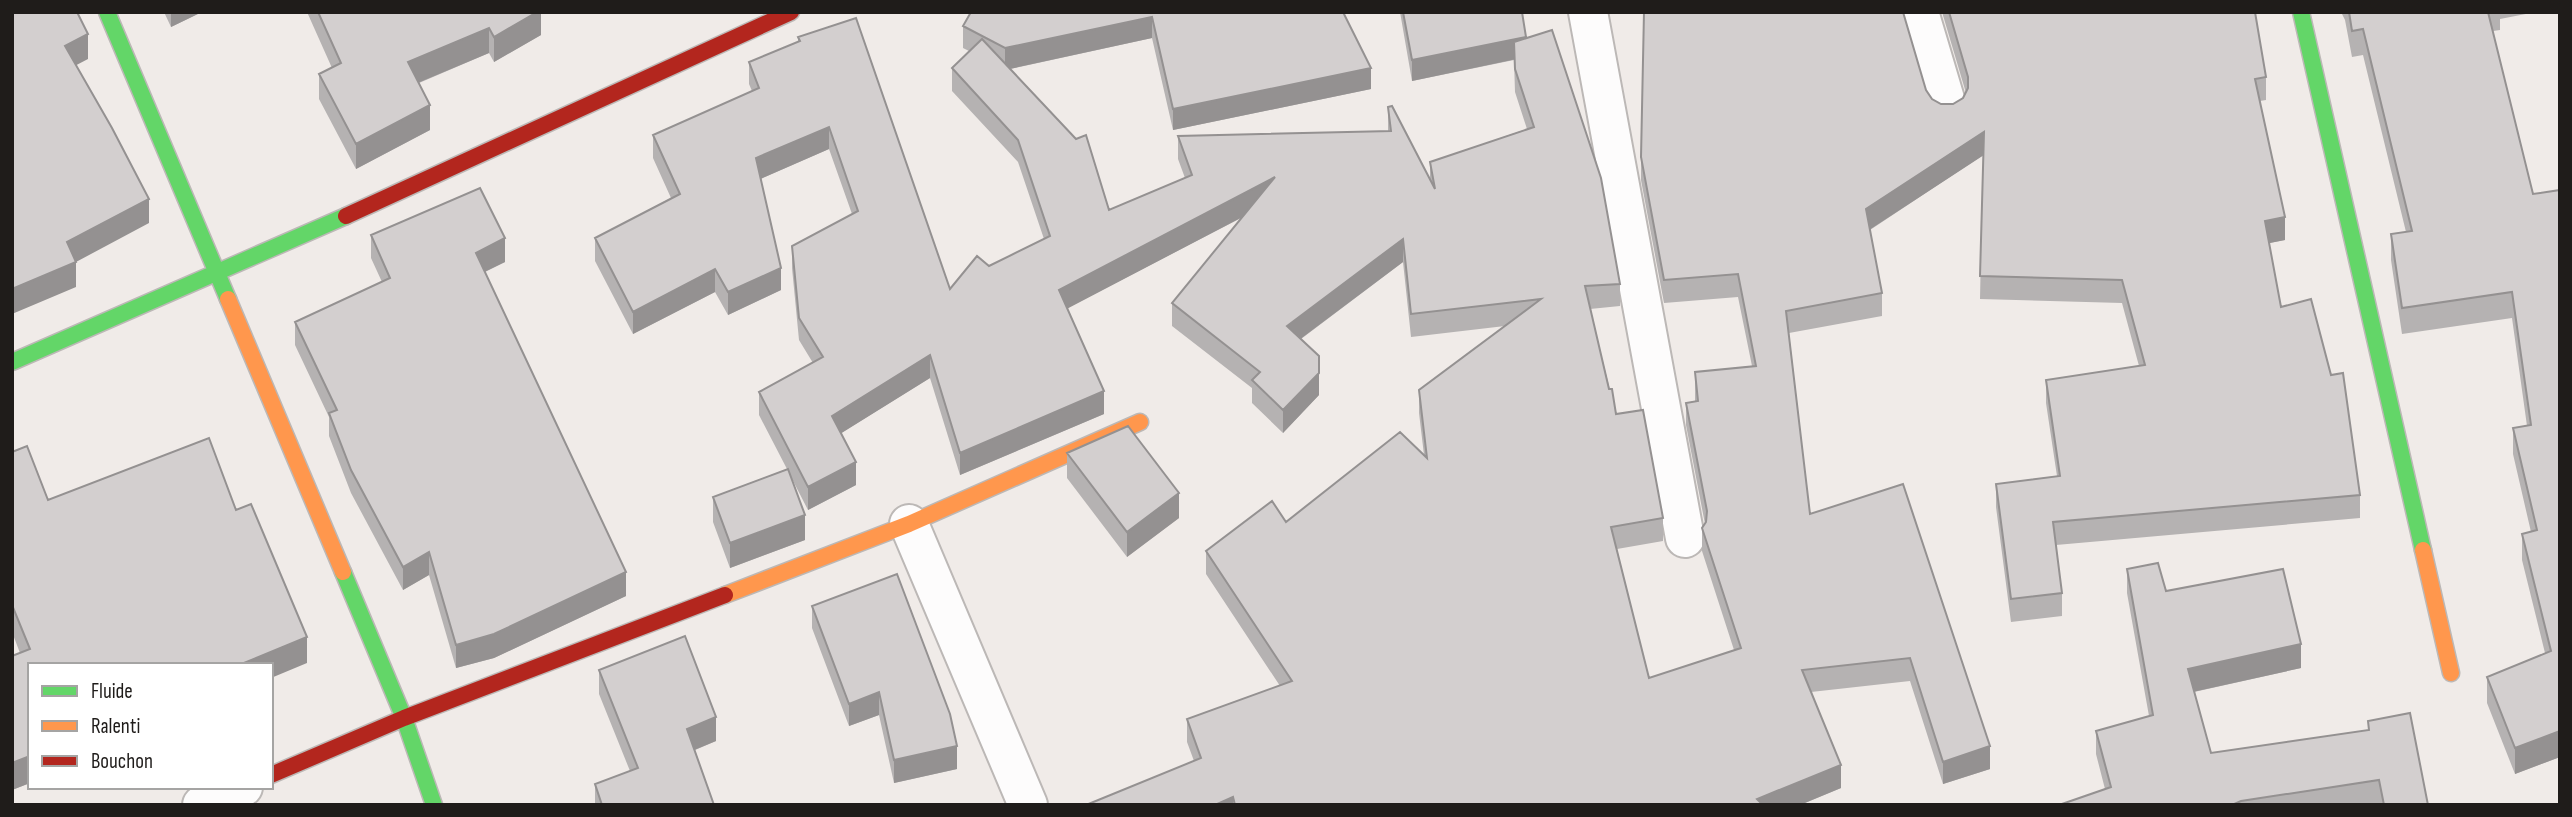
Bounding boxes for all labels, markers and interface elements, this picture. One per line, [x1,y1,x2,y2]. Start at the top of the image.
legend [28,663,273,789]
text: Fluide [91,679,133,704]
text: Ralenti [91,714,140,739]
text: Bouchon [91,749,153,774]

